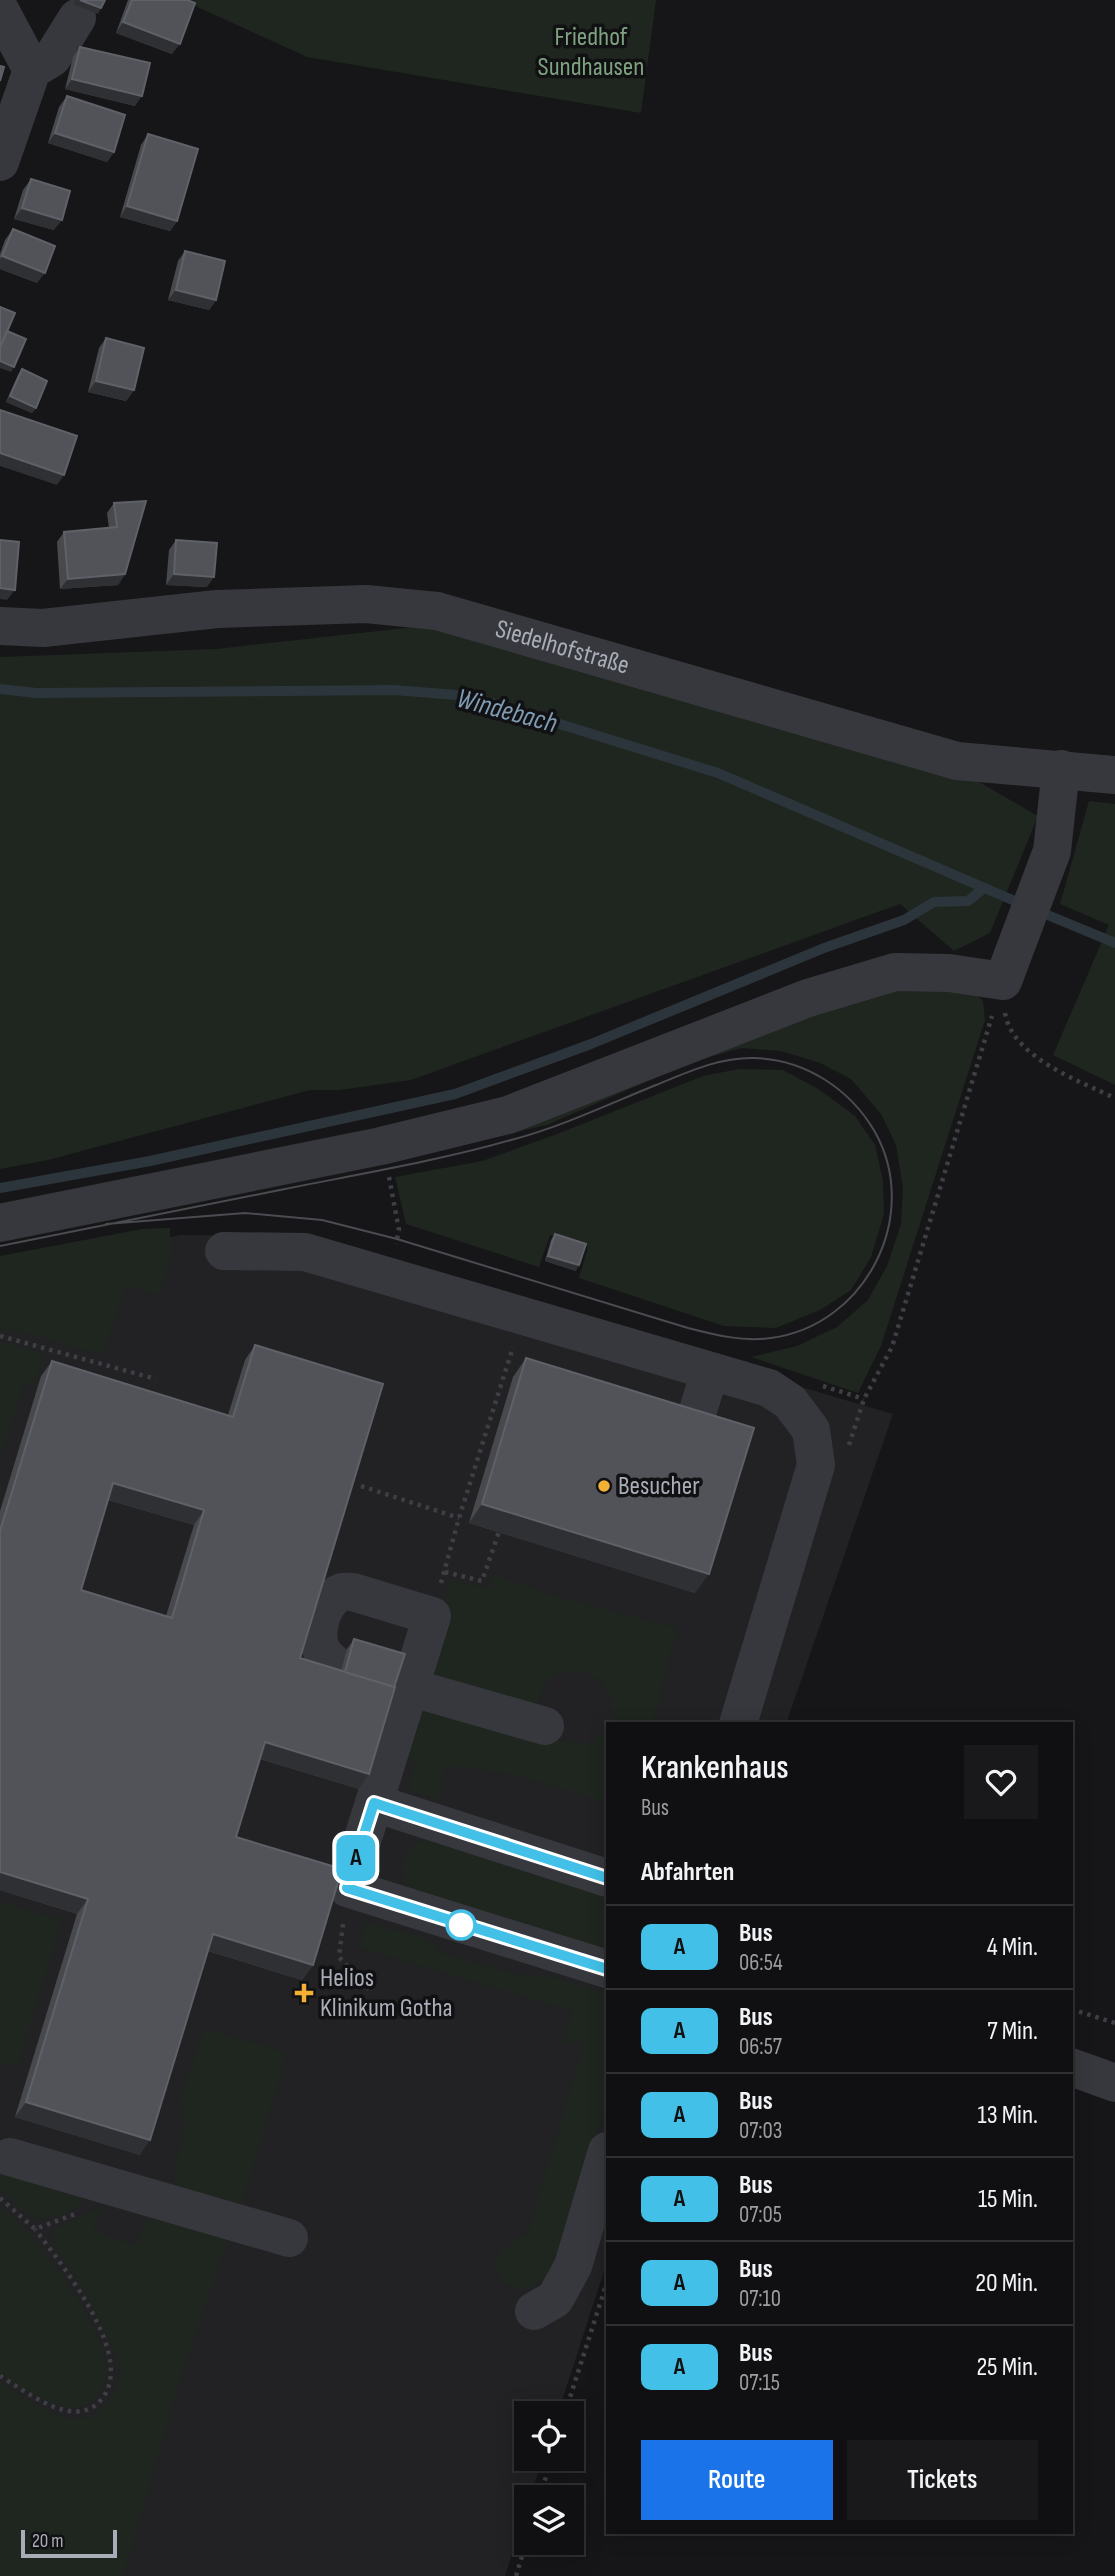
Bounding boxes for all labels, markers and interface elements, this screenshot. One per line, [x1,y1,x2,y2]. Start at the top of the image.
park label: Friedhof Sundhausen [538,22,644,83]
street label: Siedelhofstraße [492,613,633,681]
water label: Windebach [453,682,561,740]
place label: Besucher [618,1471,700,1502]
marker: Besucher [596,1478,612,1494]
button: heart [964,1745,1038,1819]
text: Krankenhaus [641,1748,789,1788]
text: Bus [641,1794,669,1822]
line badge: A [333,1835,379,1881]
text: A [350,1843,362,1872]
text: Abfahrten [641,1857,734,1888]
unlabelled marker [446,1910,476,1940]
text: Bus [739,1918,773,1949]
text: A [674,1932,685,1961]
text: 4 Min. [987,1932,1038,1963]
text: 06:54 [739,1949,783,1977]
place label: Helios Klinikum Gotha [320,1963,453,2024]
marker: Helios Klinikum Gotha [294,1983,314,2003]
text: Bus [739,2002,773,2033]
text: A [674,2016,685,2045]
text: 7 Min. [987,2016,1038,2047]
text: 06:57 [739,2033,782,2061]
text: Bus [739,2086,773,2117]
text: A [674,2100,685,2129]
text: 13 Min. [978,2100,1038,2131]
text: 07:03 [739,2117,782,2145]
text: Bus [739,2170,773,2201]
text: A [674,2184,685,2213]
text: 15 Min. [978,2184,1038,2215]
text: 07:05 [739,2201,782,2229]
text: Bus [739,2254,773,2285]
text: A [674,2268,685,2297]
text: 20 Min. [975,2268,1038,2299]
text: 07:10 [739,2285,781,2313]
text: Bus [739,2338,773,2369]
text: A [674,2352,685,2381]
text: 25 Min. [976,2352,1038,2383]
text: 07:15 [739,2369,780,2397]
map controls [514,2401,584,2555]
button: locate [514,2401,584,2471]
button: Route [641,2440,833,2520]
button: Tickets [847,2440,1038,2520]
button: layers [514,2485,584,2555]
scale bar [21,2527,117,2559]
text: 20 m [32,2530,64,2553]

